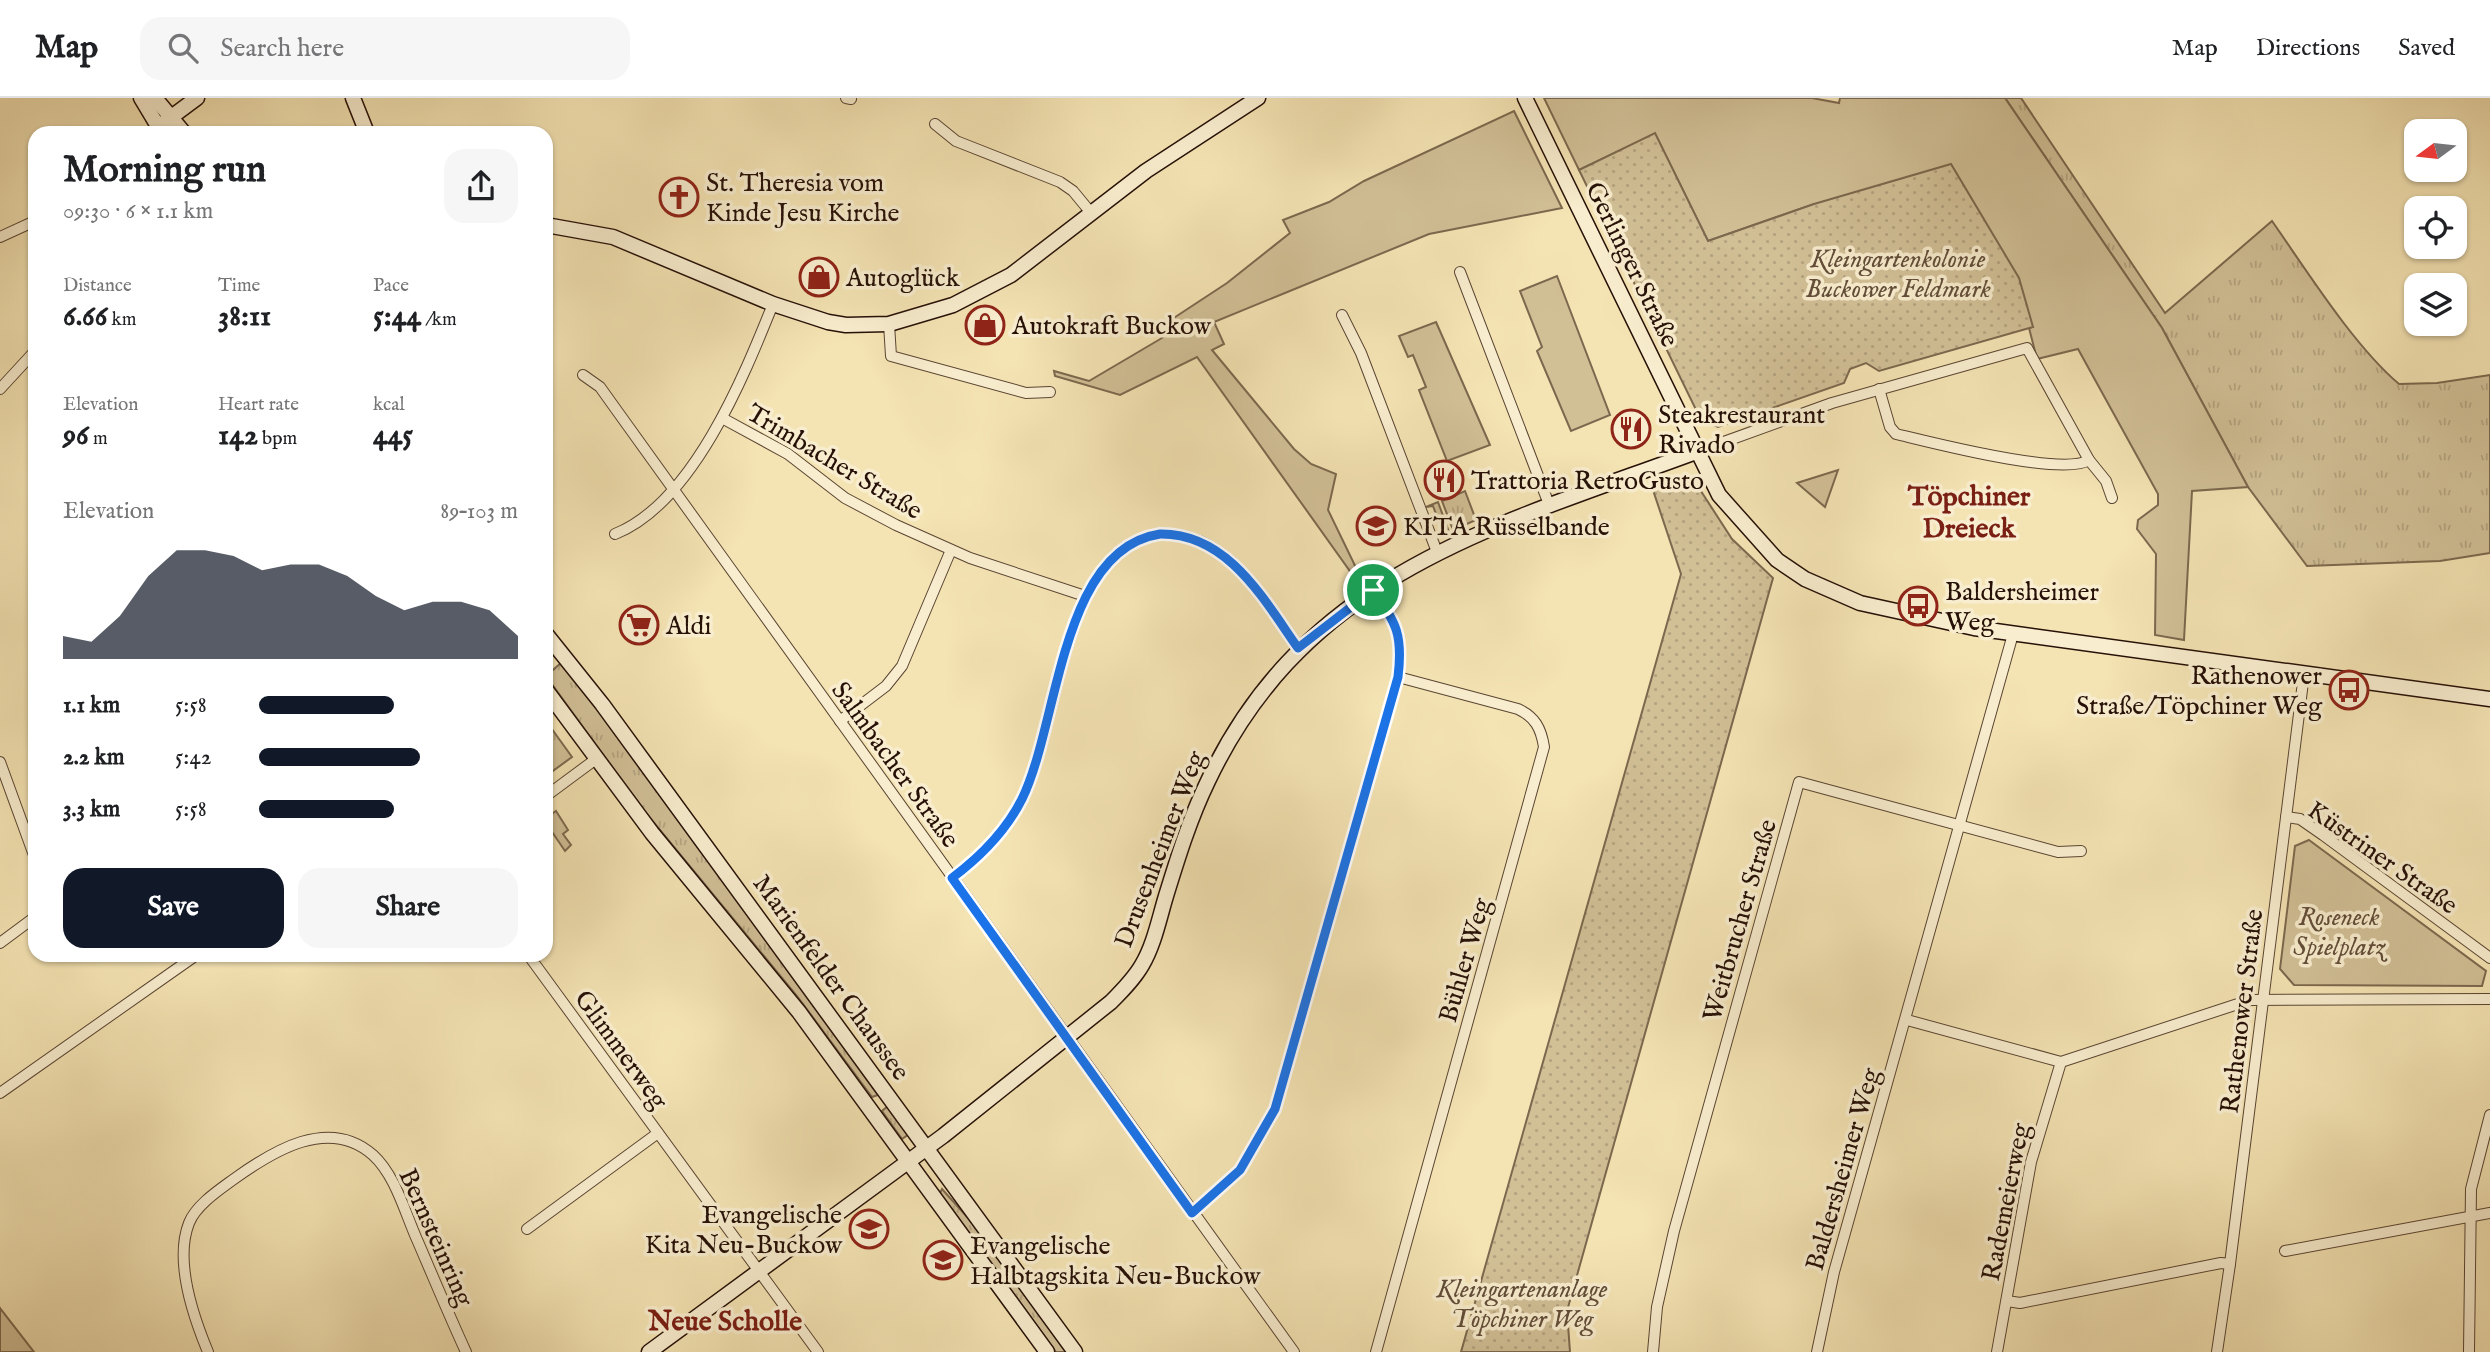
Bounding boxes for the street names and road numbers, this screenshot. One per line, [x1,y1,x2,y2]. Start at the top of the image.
street label: Gerlinger Straße [1577,177,1686,353]
street label: Trimbacher Straße [740,397,928,528]
street label: Salmbacher Straße [823,675,966,854]
street label: Drusenheimer Weg [1108,746,1213,953]
street label: Küstriner Straße [2301,794,2464,922]
street label: Weitbrucher Straße [1696,816,1785,1025]
street label: Marienfelder Chaussee [745,868,917,1087]
street label: Bühler Weg [1432,893,1499,1027]
street label: Rathenower Straße [2214,907,2271,1115]
street label: Glimmerweg [566,984,676,1117]
street label: Baldersheimer Weg [1799,1063,1888,1275]
street label: Rademeierweg [1975,1120,2038,1284]
street label: Bernsteinring [390,1163,481,1313]

